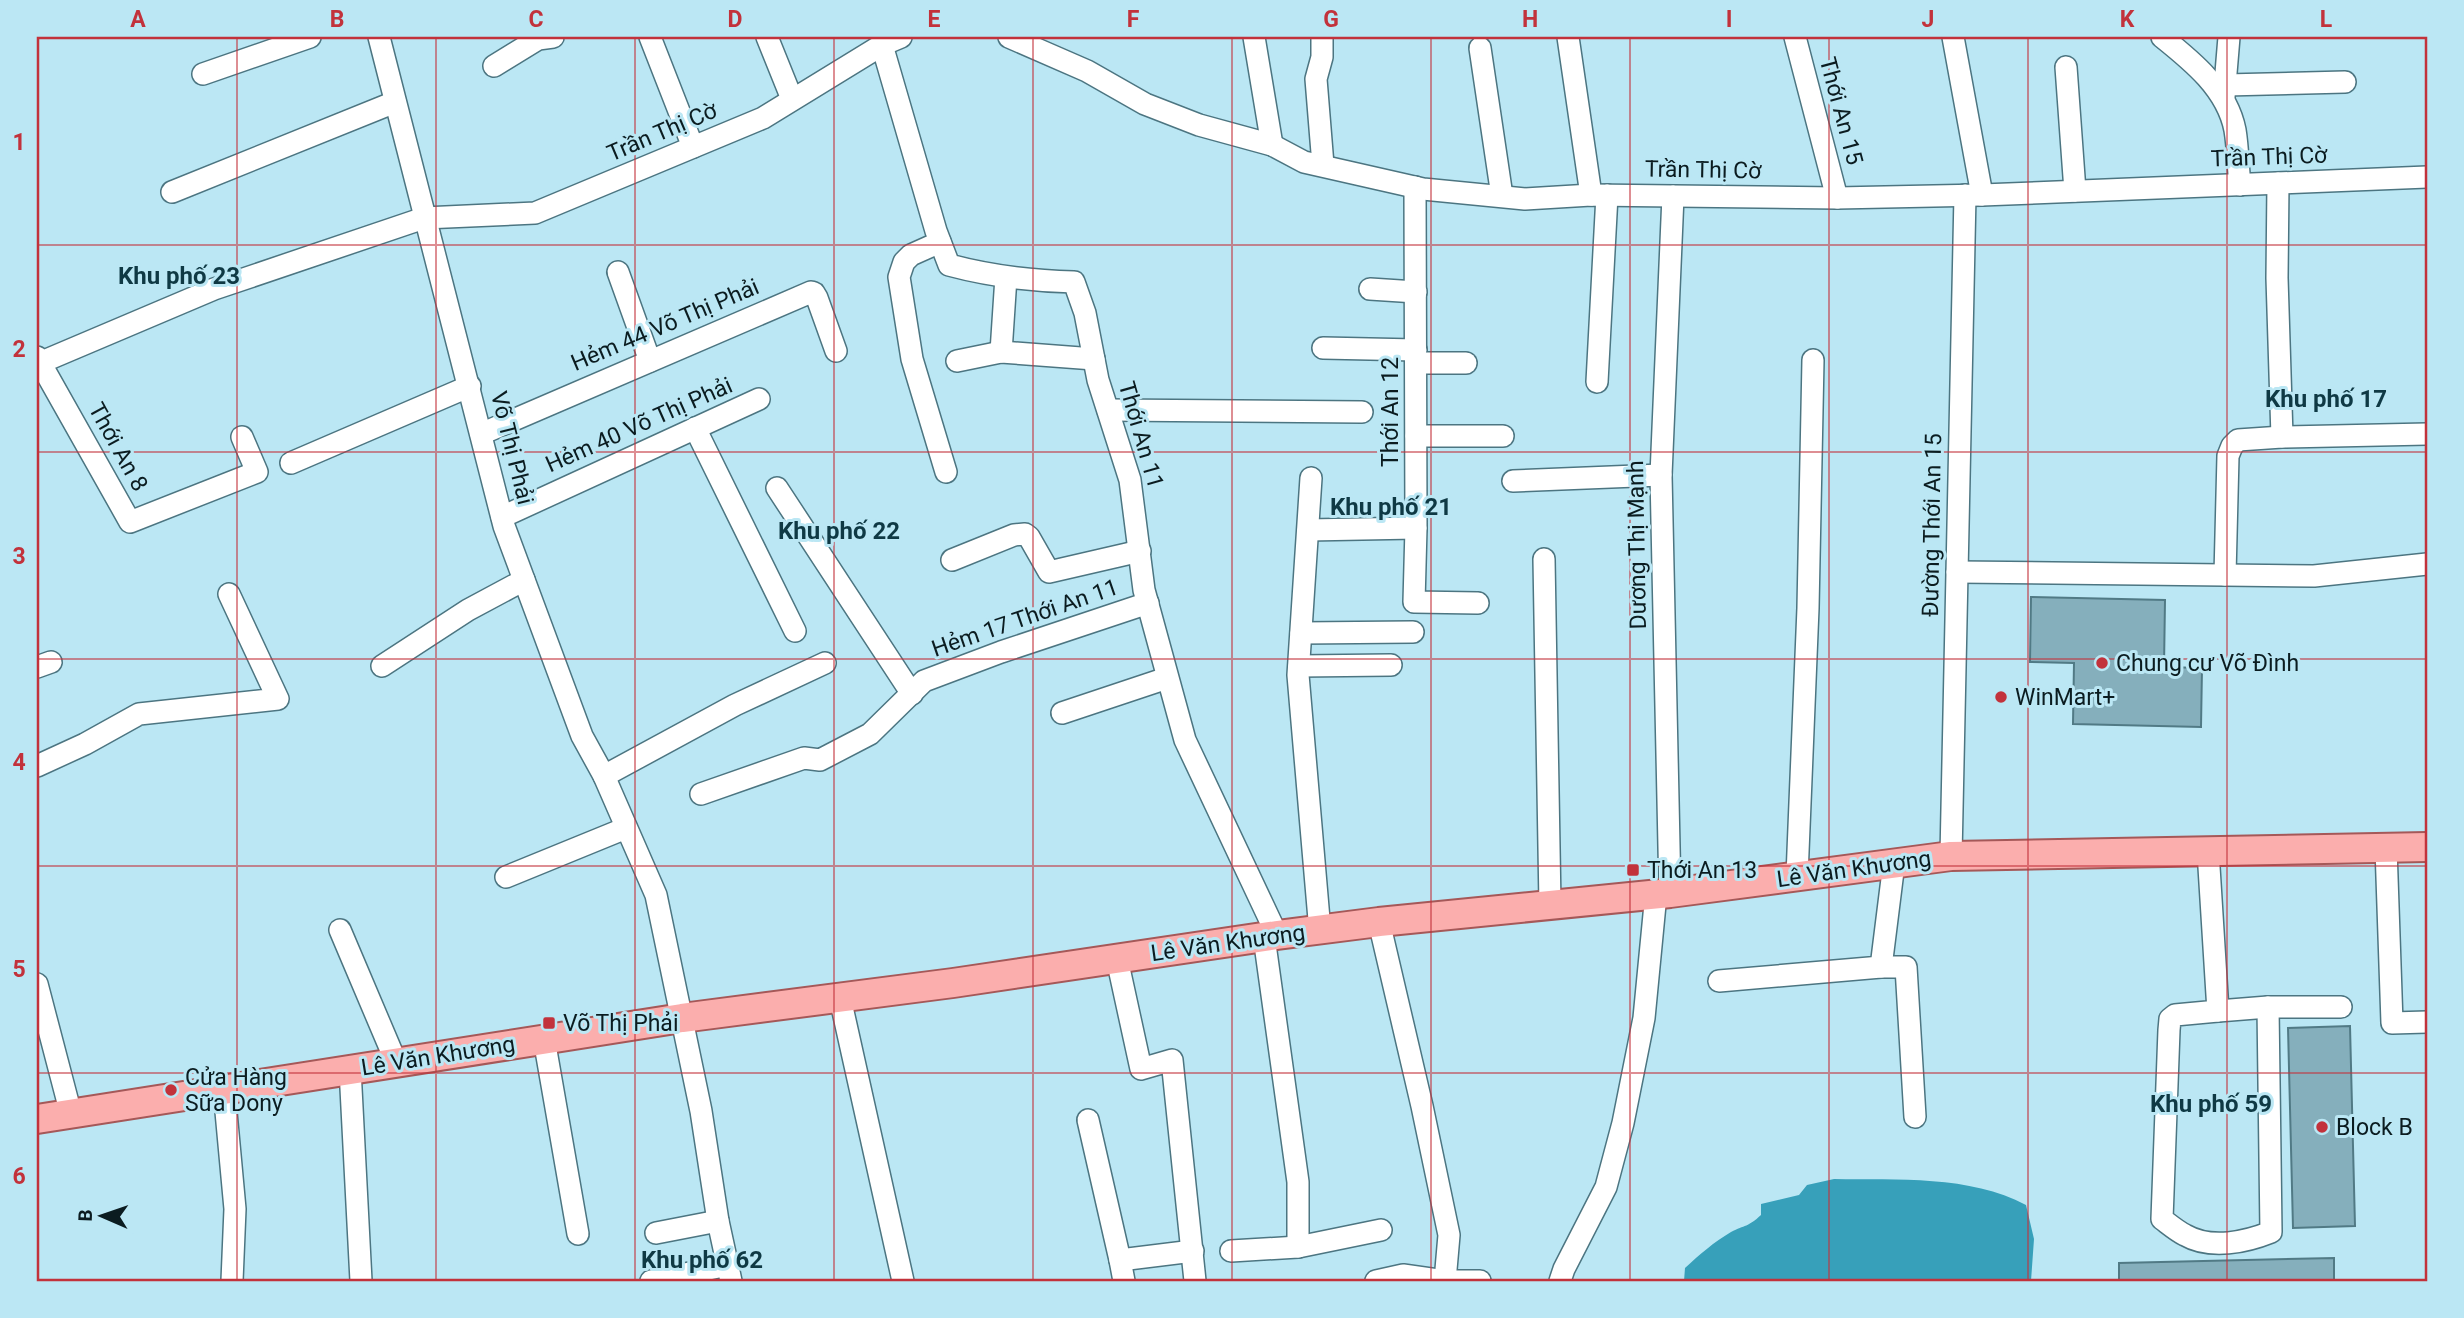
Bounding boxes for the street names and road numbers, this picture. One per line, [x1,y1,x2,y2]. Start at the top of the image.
street label: Thới An 15 [1814,54,1868,168]
street label: Trần Thị Cờ [603,96,722,167]
street label: Trần Thị Cờ [2210,141,2329,173]
street label: Trần Thị Cờ [1645,155,1762,185]
street label: Hẻm 44 Võ Thị Phải [567,273,763,377]
street label: Thới An 12 [1377,357,1404,467]
street label: Hẻm 40 Võ Thị Phải [541,372,737,478]
street label: Thới An 11 [1113,378,1169,492]
street label: Võ Thị Phải [485,389,539,507]
street label: Thới An 8 [83,398,153,496]
street label: Đường Thới An 15 [1917,433,1947,617]
street label: Dương Thị Mạnh [1622,460,1652,630]
street label: Hẻm 17 Thới An 11 [928,573,1122,663]
street label: Lê Văn Khương [1775,845,1933,893]
street label: Lê Văn Khương [1149,919,1307,967]
street label: Lê Văn Khương [359,1031,517,1081]

